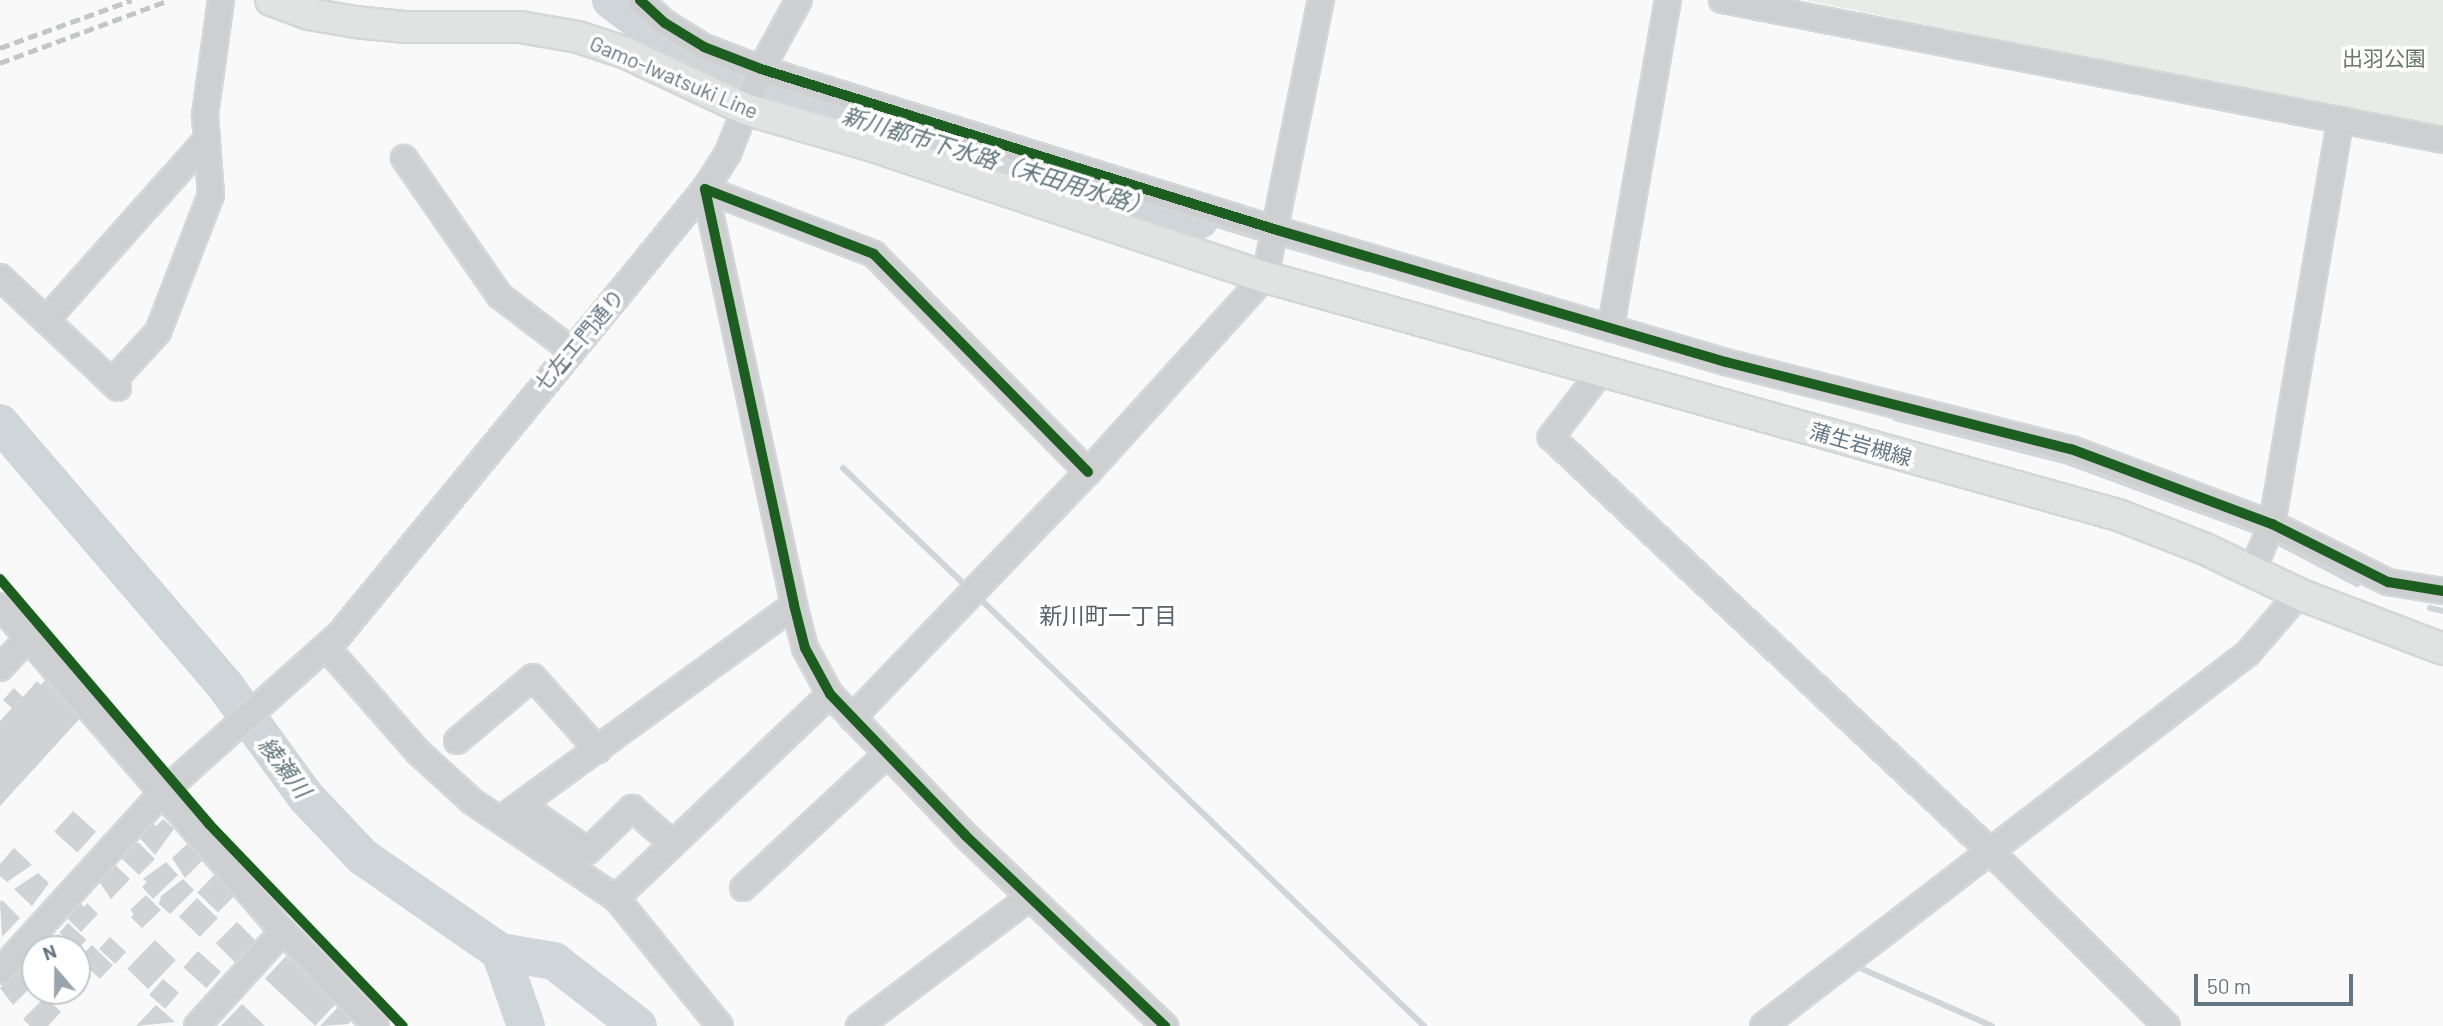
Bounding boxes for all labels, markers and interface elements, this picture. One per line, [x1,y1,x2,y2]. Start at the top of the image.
street label: Gamo-Iwatsuki Line [586,30,762,124]
park label: 出羽公園 [2342,45,2426,71]
water label: 新川都市下水路（末田用水路） [839,101,1155,221]
street label: 七左エ門通り [529,284,629,396]
street label: 蒲生岩槻線 [1807,417,1915,471]
district label: 新川町一丁目 [1039,601,1177,629]
water label: 綾瀬川 [253,731,317,803]
north arrow [21,935,91,1005]
text: N [39,939,59,965]
scale bar [2198,960,2357,1004]
text: 50 m [2207,973,2251,998]

